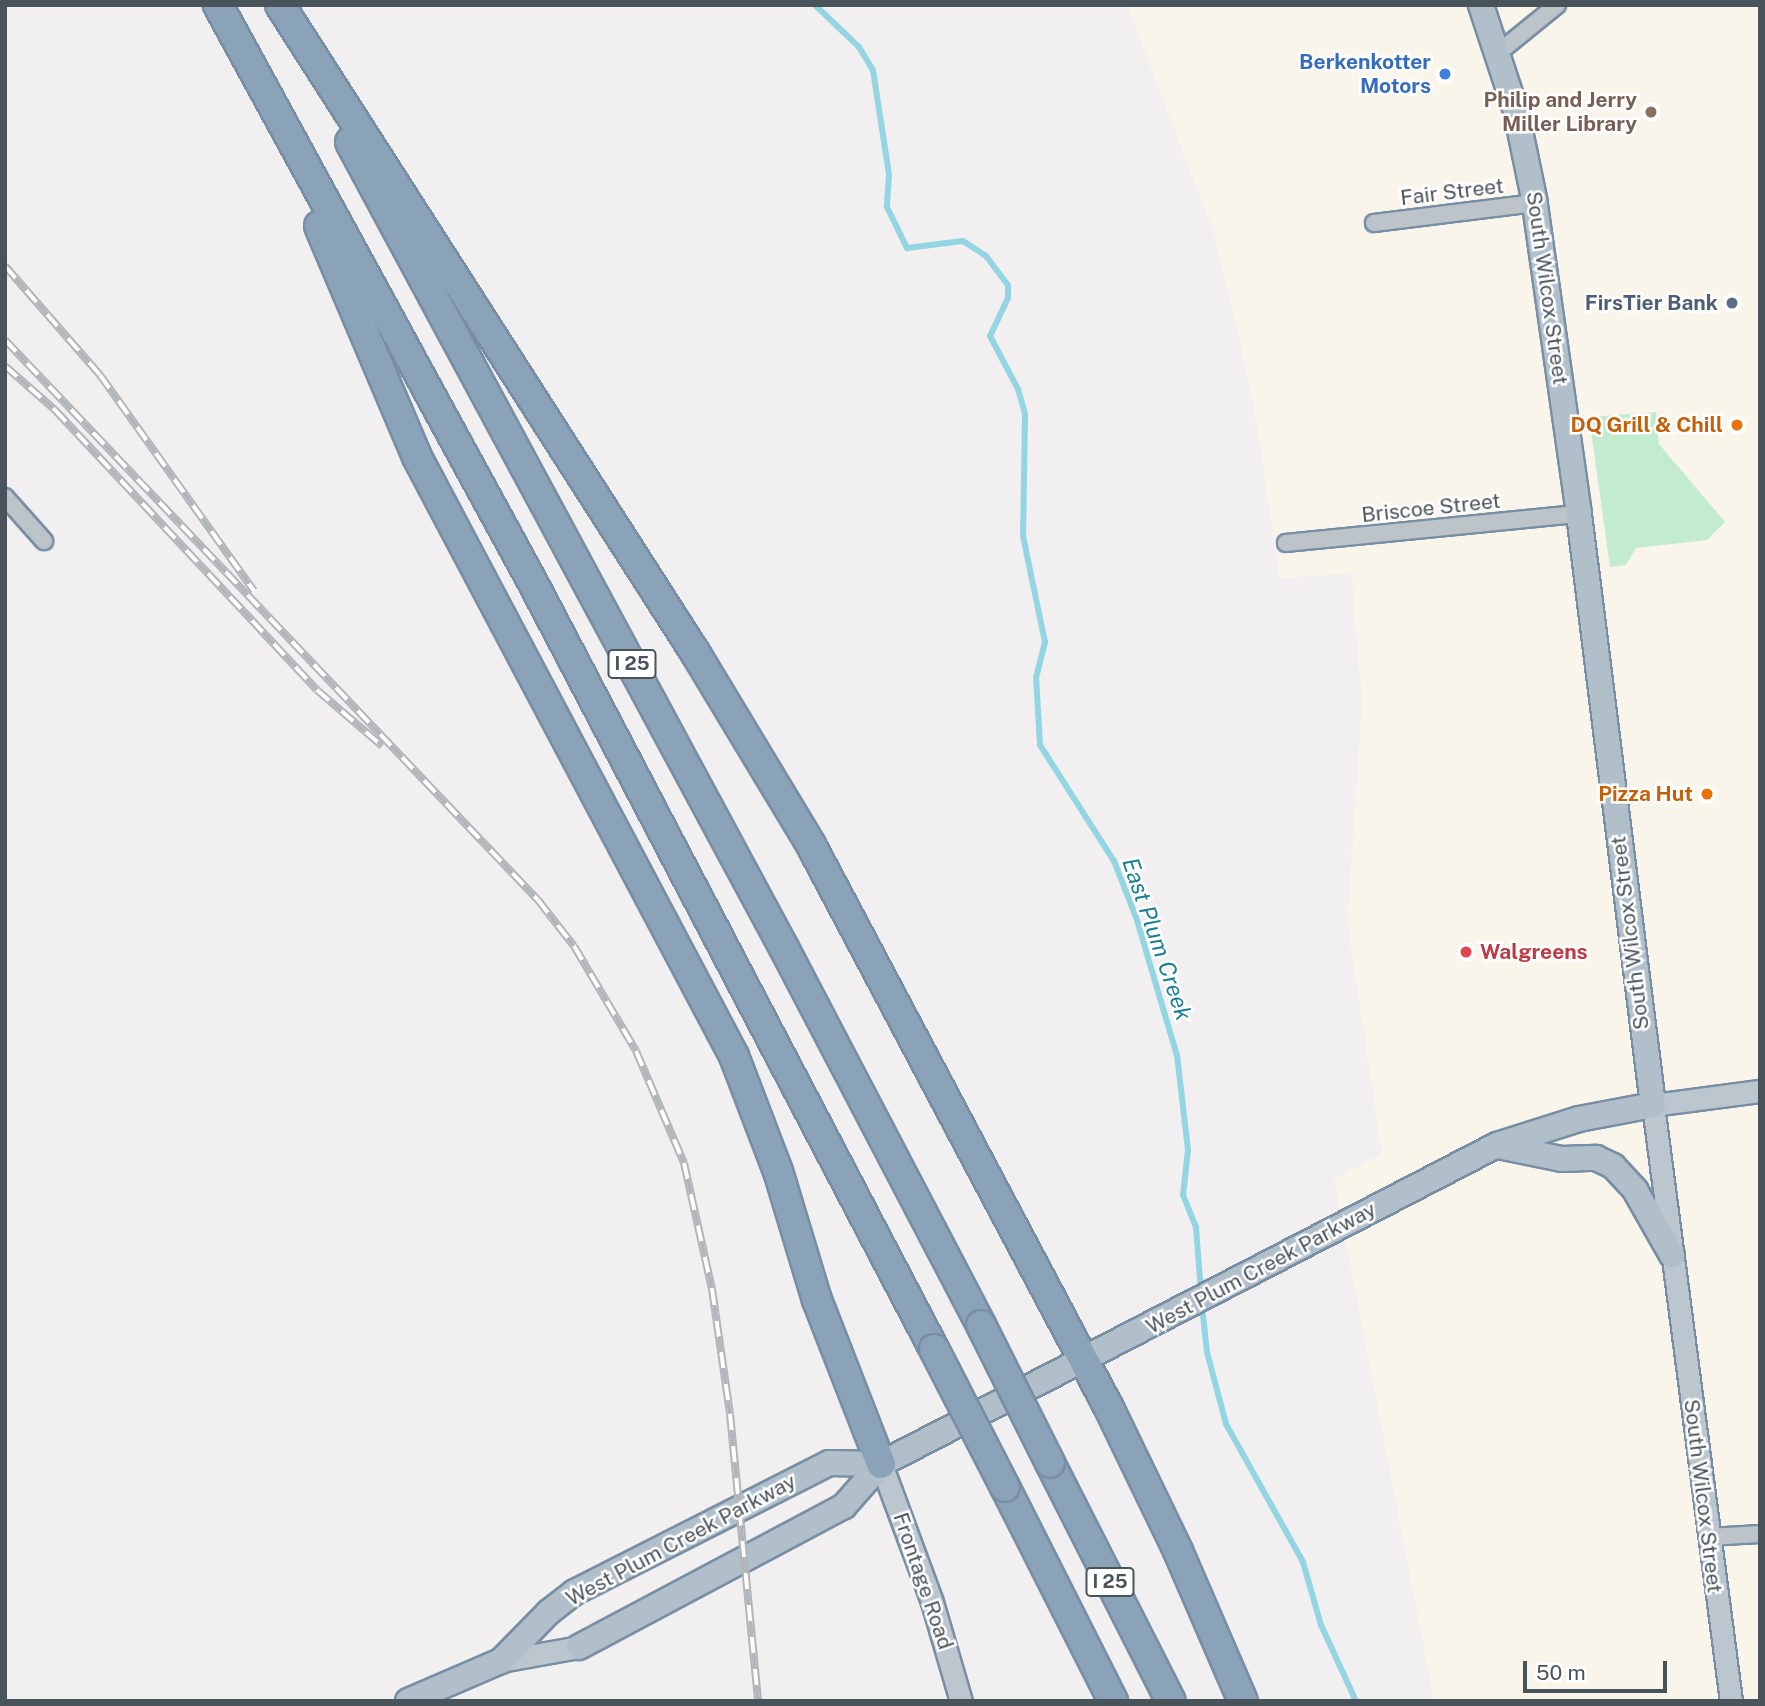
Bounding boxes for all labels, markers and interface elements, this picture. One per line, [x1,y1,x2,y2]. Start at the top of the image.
place label: Berkenkotter Motors [1299,49,1431,99]
marker: Berkenkotter Motors [1437,66,1453,82]
place label: Philip and Jerry Miller Library [1483,87,1637,137]
marker: Philip and Jerry Miller Library [1643,104,1659,120]
street label: Fair Street [1399,173,1505,211]
street label: South Wilcox Street [1521,189,1573,387]
place label: FirsTier Bank [1585,290,1718,316]
marker: FirsTier Bank [1724,295,1740,311]
place label: DQ Grill & Chill [1571,412,1723,438]
marker: DQ Grill & Chill [1729,417,1745,433]
street label: Briscoe Street [1360,488,1502,528]
road number: I 25 [606,649,658,680]
place label: Pizza Hut [1598,781,1693,807]
marker: Pizza Hut [1699,786,1715,802]
street label: South Wilcox Street [1606,834,1654,1032]
water label: East Plum Creek [1116,854,1198,1024]
place label: Walgreens [1480,939,1588,965]
marker: Walgreens [1458,944,1474,960]
street label: West Plum Creek Parkway [1142,1197,1380,1339]
street label: South Wilcox Street [1679,1397,1727,1595]
street label: West Plum Creek Parkway [562,1469,800,1611]
street label: Frontage Road [888,1509,958,1653]
road number: I 25 [1084,1566,1136,1598]
scale bar [1527,1646,1670,1690]
text: 50 m [1536,1660,1586,1685]

